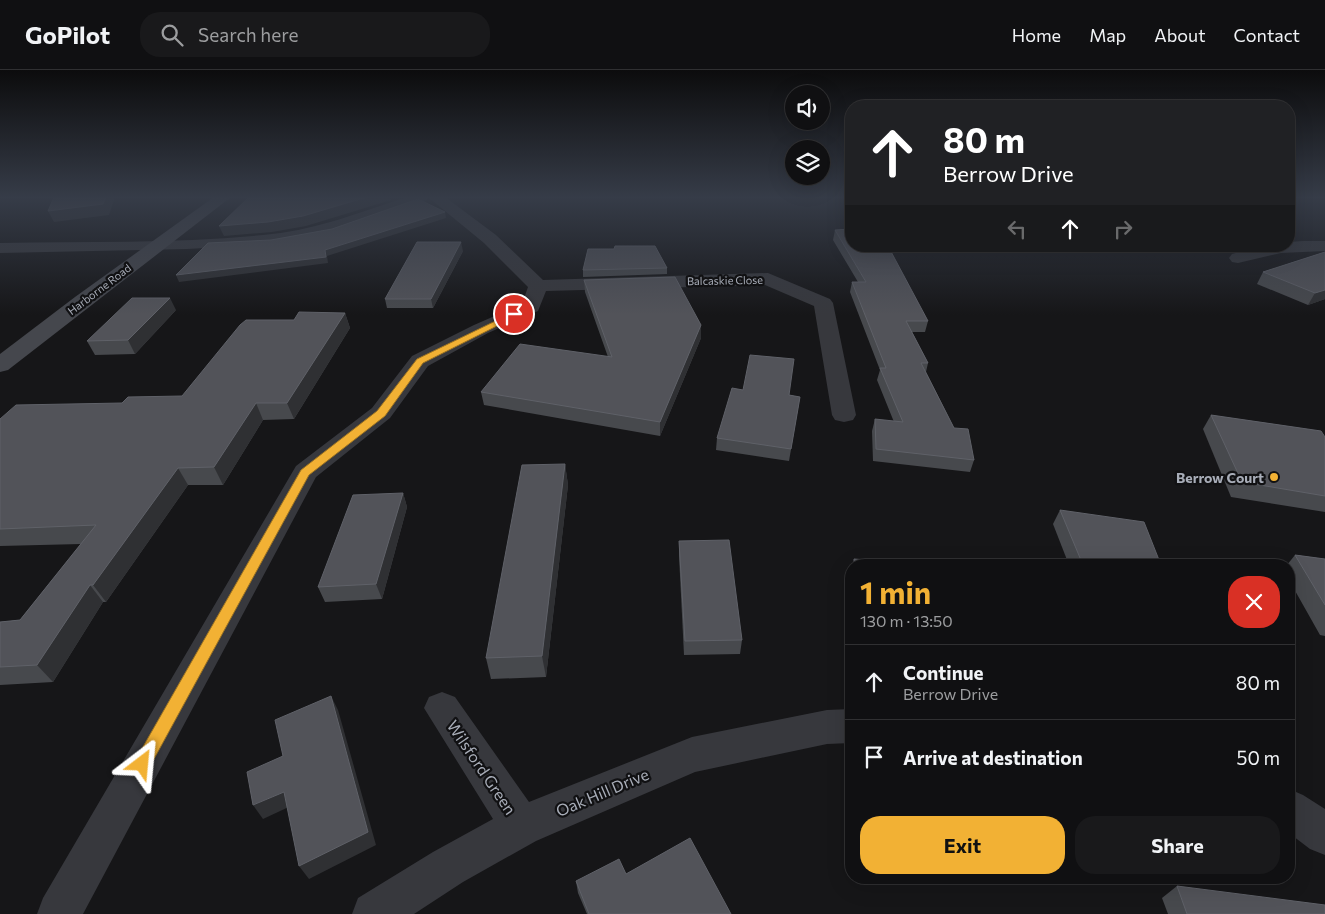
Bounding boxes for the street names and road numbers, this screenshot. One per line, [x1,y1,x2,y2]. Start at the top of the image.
street label: Harborne Road [65,261,133,317]
street label: Balcaskie Close [687,273,763,287]
street label: Wilsford Green [443,716,521,818]
street label: Oak Hill Drive [553,764,651,820]

